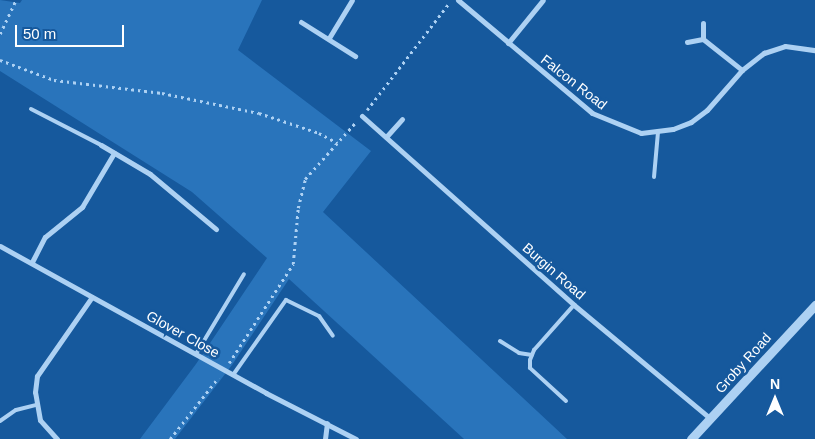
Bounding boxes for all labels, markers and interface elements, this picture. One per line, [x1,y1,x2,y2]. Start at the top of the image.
scale bar [18,15,126,47]
text: 50 m [23,25,56,42]
street label: Falcon Road [538,51,610,113]
street label: Burgin Road [519,239,589,303]
street label: Glover Close [144,307,222,361]
street label: Groby Road [712,329,774,397]
north arrow [750,374,800,424]
text: N [770,376,780,392]

